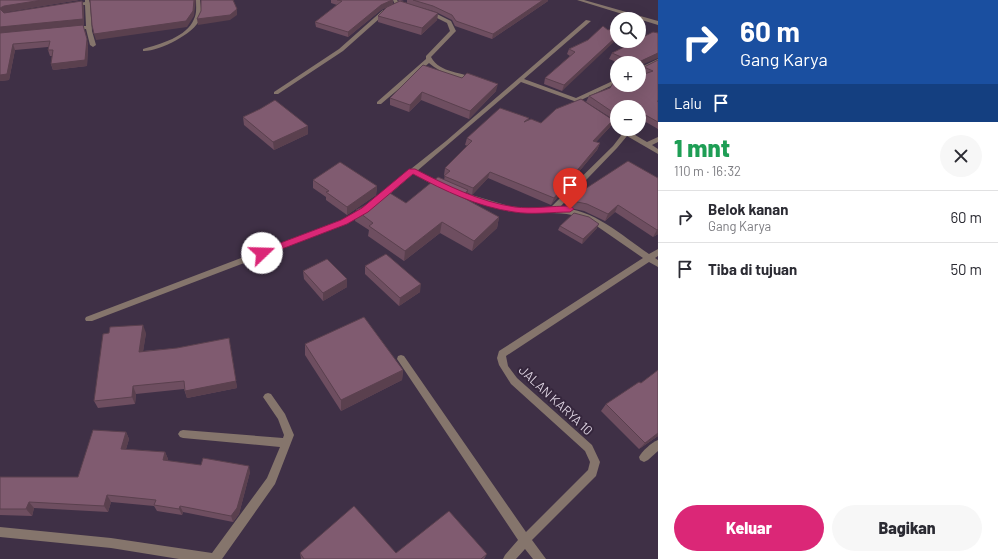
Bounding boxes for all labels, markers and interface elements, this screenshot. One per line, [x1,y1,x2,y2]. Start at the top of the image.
map controls [610,12,646,136]
button: search [610,12,646,48]
text: 60 m [740,14,800,48]
icon: right [674,16,726,68]
text: Gang Karya [740,48,828,70]
button: + [610,56,646,92]
icon: arrive [710,92,732,114]
text: Lalu [674,94,702,112]
button: − [610,100,646,136]
text: 1 mnt [674,133,730,162]
button: close [940,135,982,177]
text: 110 m · 16:32 [674,163,741,179]
pin [553,168,587,209]
icon: arrive [559,174,581,196]
text: Belok kanan [708,200,788,218]
icon: right [674,206,696,228]
text: 60 m [950,208,982,226]
text: Gang Karya [708,218,771,234]
position arrow [241,232,283,274]
icon: arrive [674,258,696,280]
text: Tiba di tujuan [708,260,797,278]
text: 50 m [950,260,982,278]
street label: JALAN KARYA 10 [516,362,596,438]
button: Keluar [674,505,824,551]
button: Bagikan [832,505,982,551]

